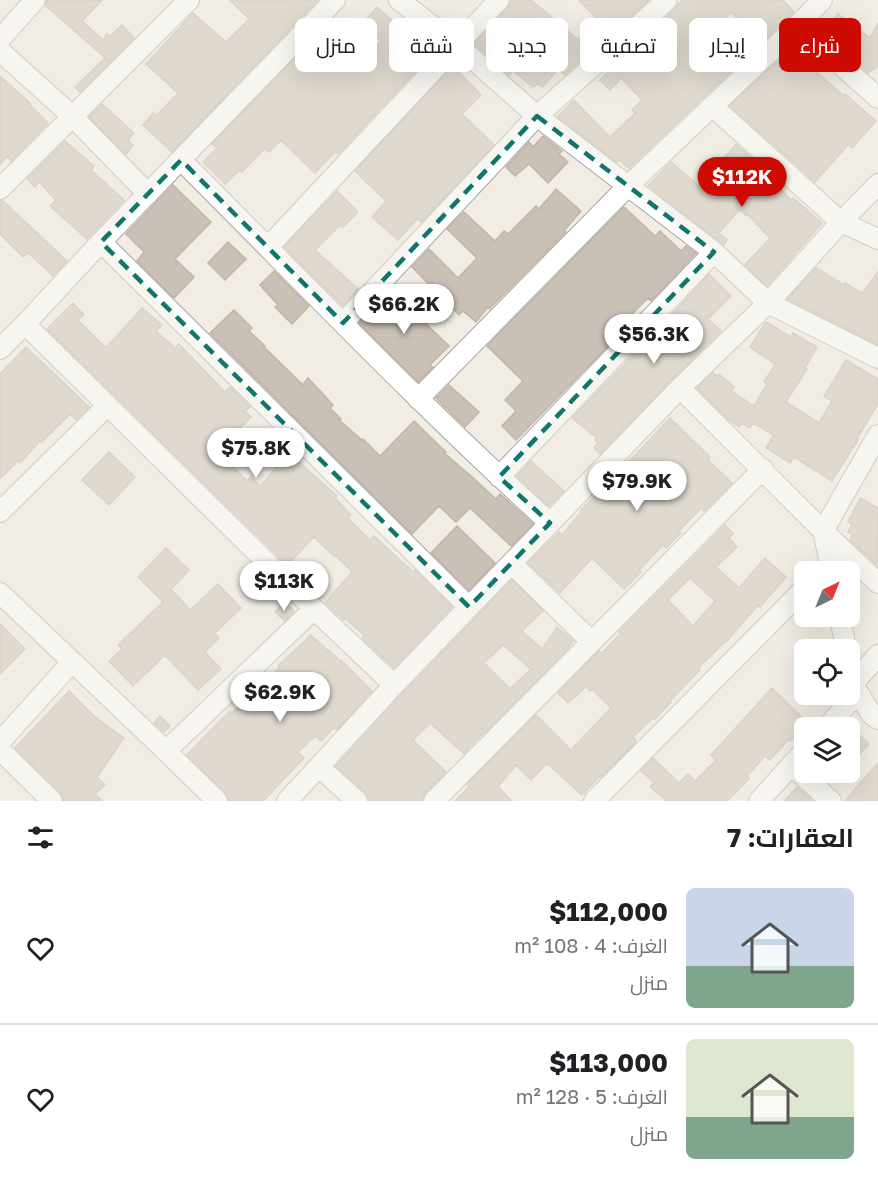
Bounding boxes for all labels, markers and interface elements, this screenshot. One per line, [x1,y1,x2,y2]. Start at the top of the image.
chip: منزل [295,18,377,72]
chip: شقة [389,18,474,72]
chip: جديد [486,18,568,72]
chip: تصفية [580,18,677,72]
chip: إيجار [689,18,767,72]
chip: شراء [779,18,861,72]
pin: $112K [700,157,784,208]
text: $112K [712,164,772,188]
pin: $66.2K [355,284,453,335]
text: $66.2K [368,291,440,315]
pin: $56.3K [605,314,703,365]
text: $56.3K [618,321,690,345]
pin: $75.8K [207,428,305,479]
text: $75.8K [221,435,291,459]
pin: $79.9K [588,461,686,512]
text: $79.9K [602,468,672,492]
pin: $113K [242,561,326,612]
north arrow [794,561,860,627]
map controls [794,561,860,783]
text: $113K [254,568,314,592]
button: locate [794,639,860,705]
pin: $62.9K [231,672,329,723]
text: $62.9K [244,679,316,703]
button: layers [794,717,860,783]
icon: filters [24,821,57,854]
text: العقارات: 7 [727,822,854,853]
text: $112,000 [549,896,668,927]
icon: home [734,912,806,984]
icon: heart [24,932,57,965]
text: الغرف: 4 · 108 m² [514,933,668,957]
text: منزل [630,970,668,994]
text: $113,000 [549,1047,668,1078]
icon: home [734,1063,806,1135]
icon: heart [24,1083,57,1116]
text: الغرف: 5 · 128 m² [516,1084,668,1108]
text: منزل [630,1121,668,1145]

